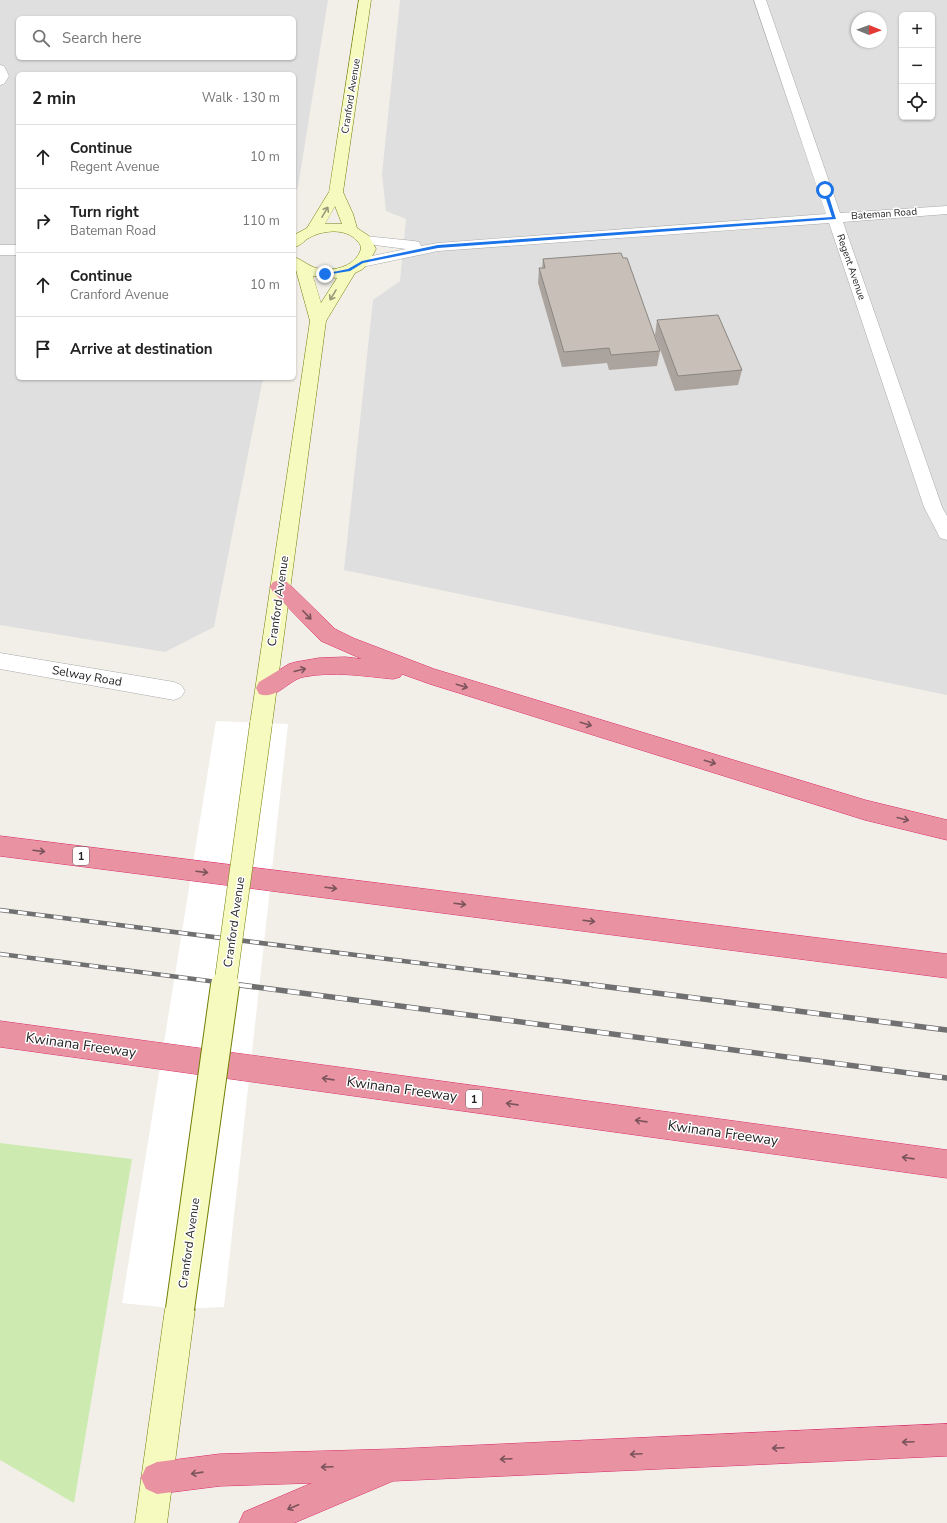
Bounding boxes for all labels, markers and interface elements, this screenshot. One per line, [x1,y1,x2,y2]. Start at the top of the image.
north arrow [851,12,887,48]
map controls [899,12,935,120]
button: + [899,12,935,48]
search box [16,16,296,60]
icon: search [30,27,52,49]
text: Search here [62,28,142,48]
button: − [899,48,935,84]
street label: Cranford Avenue [338,57,364,135]
button: locate [899,84,935,120]
text: 2 min [32,87,76,110]
text: Walk · 130 m [202,89,280,107]
text: Continue [70,138,132,158]
icon: ahead [32,146,54,168]
text: 10 m [250,148,280,166]
text: Regent Avenue [70,158,160,176]
route start [816,181,834,199]
text: Turn right [70,202,139,222]
street label: Bateman Road [850,205,918,223]
one-way arrow [322,206,330,218]
icon: right [32,210,54,232]
text: 110 m [242,212,280,230]
text: Bateman Road [70,222,156,240]
street label: Regent Avenue [833,232,869,302]
route end [316,265,334,283]
text: Continue [70,266,132,286]
icon: ahead [32,274,54,296]
text: 10 m [250,276,280,294]
text: Cranford Avenue [70,286,169,304]
one-way arrow [329,289,337,301]
icon: arrive [32,338,54,360]
text: Arrive at destination [70,339,213,359]
street label: Cranford Avenue [264,555,292,647]
one-way arrow [302,610,312,620]
street label: Selway Road [51,662,123,690]
one-way arrow [293,665,306,673]
one-way arrow [455,683,468,690]
one-way arrow [579,721,592,728]
one-way arrow [703,759,716,766]
one-way arrow [896,816,909,824]
one-way arrow [32,847,45,855]
road number: 1 [73,847,89,865]
one-way arrow [195,868,208,875]
street label: Cranford Avenue [220,876,248,968]
one-way arrow [324,884,337,892]
one-way arrow [453,900,466,908]
one-way arrow [582,917,595,925]
street label: Kwinana Freeway [25,1028,138,1062]
street label: Kwinana Freeway [346,1072,459,1106]
one-way arrow [322,1075,335,1082]
road number: 1 [466,1090,482,1108]
one-way arrow [506,1100,519,1108]
street label: Kwinana Freeway [667,1116,780,1150]
one-way arrow [635,1118,648,1125]
one-way arrow [902,1154,915,1162]
street label: Cranford Avenue [175,1197,203,1289]
one-way arrow [902,1438,915,1446]
one-way arrow [772,1444,785,1451]
one-way arrow [630,1450,643,1457]
one-way arrow [500,1456,513,1463]
one-way arrow [321,1463,334,1470]
one-way arrow [191,1469,204,1476]
one-way arrow [288,1503,300,1511]

